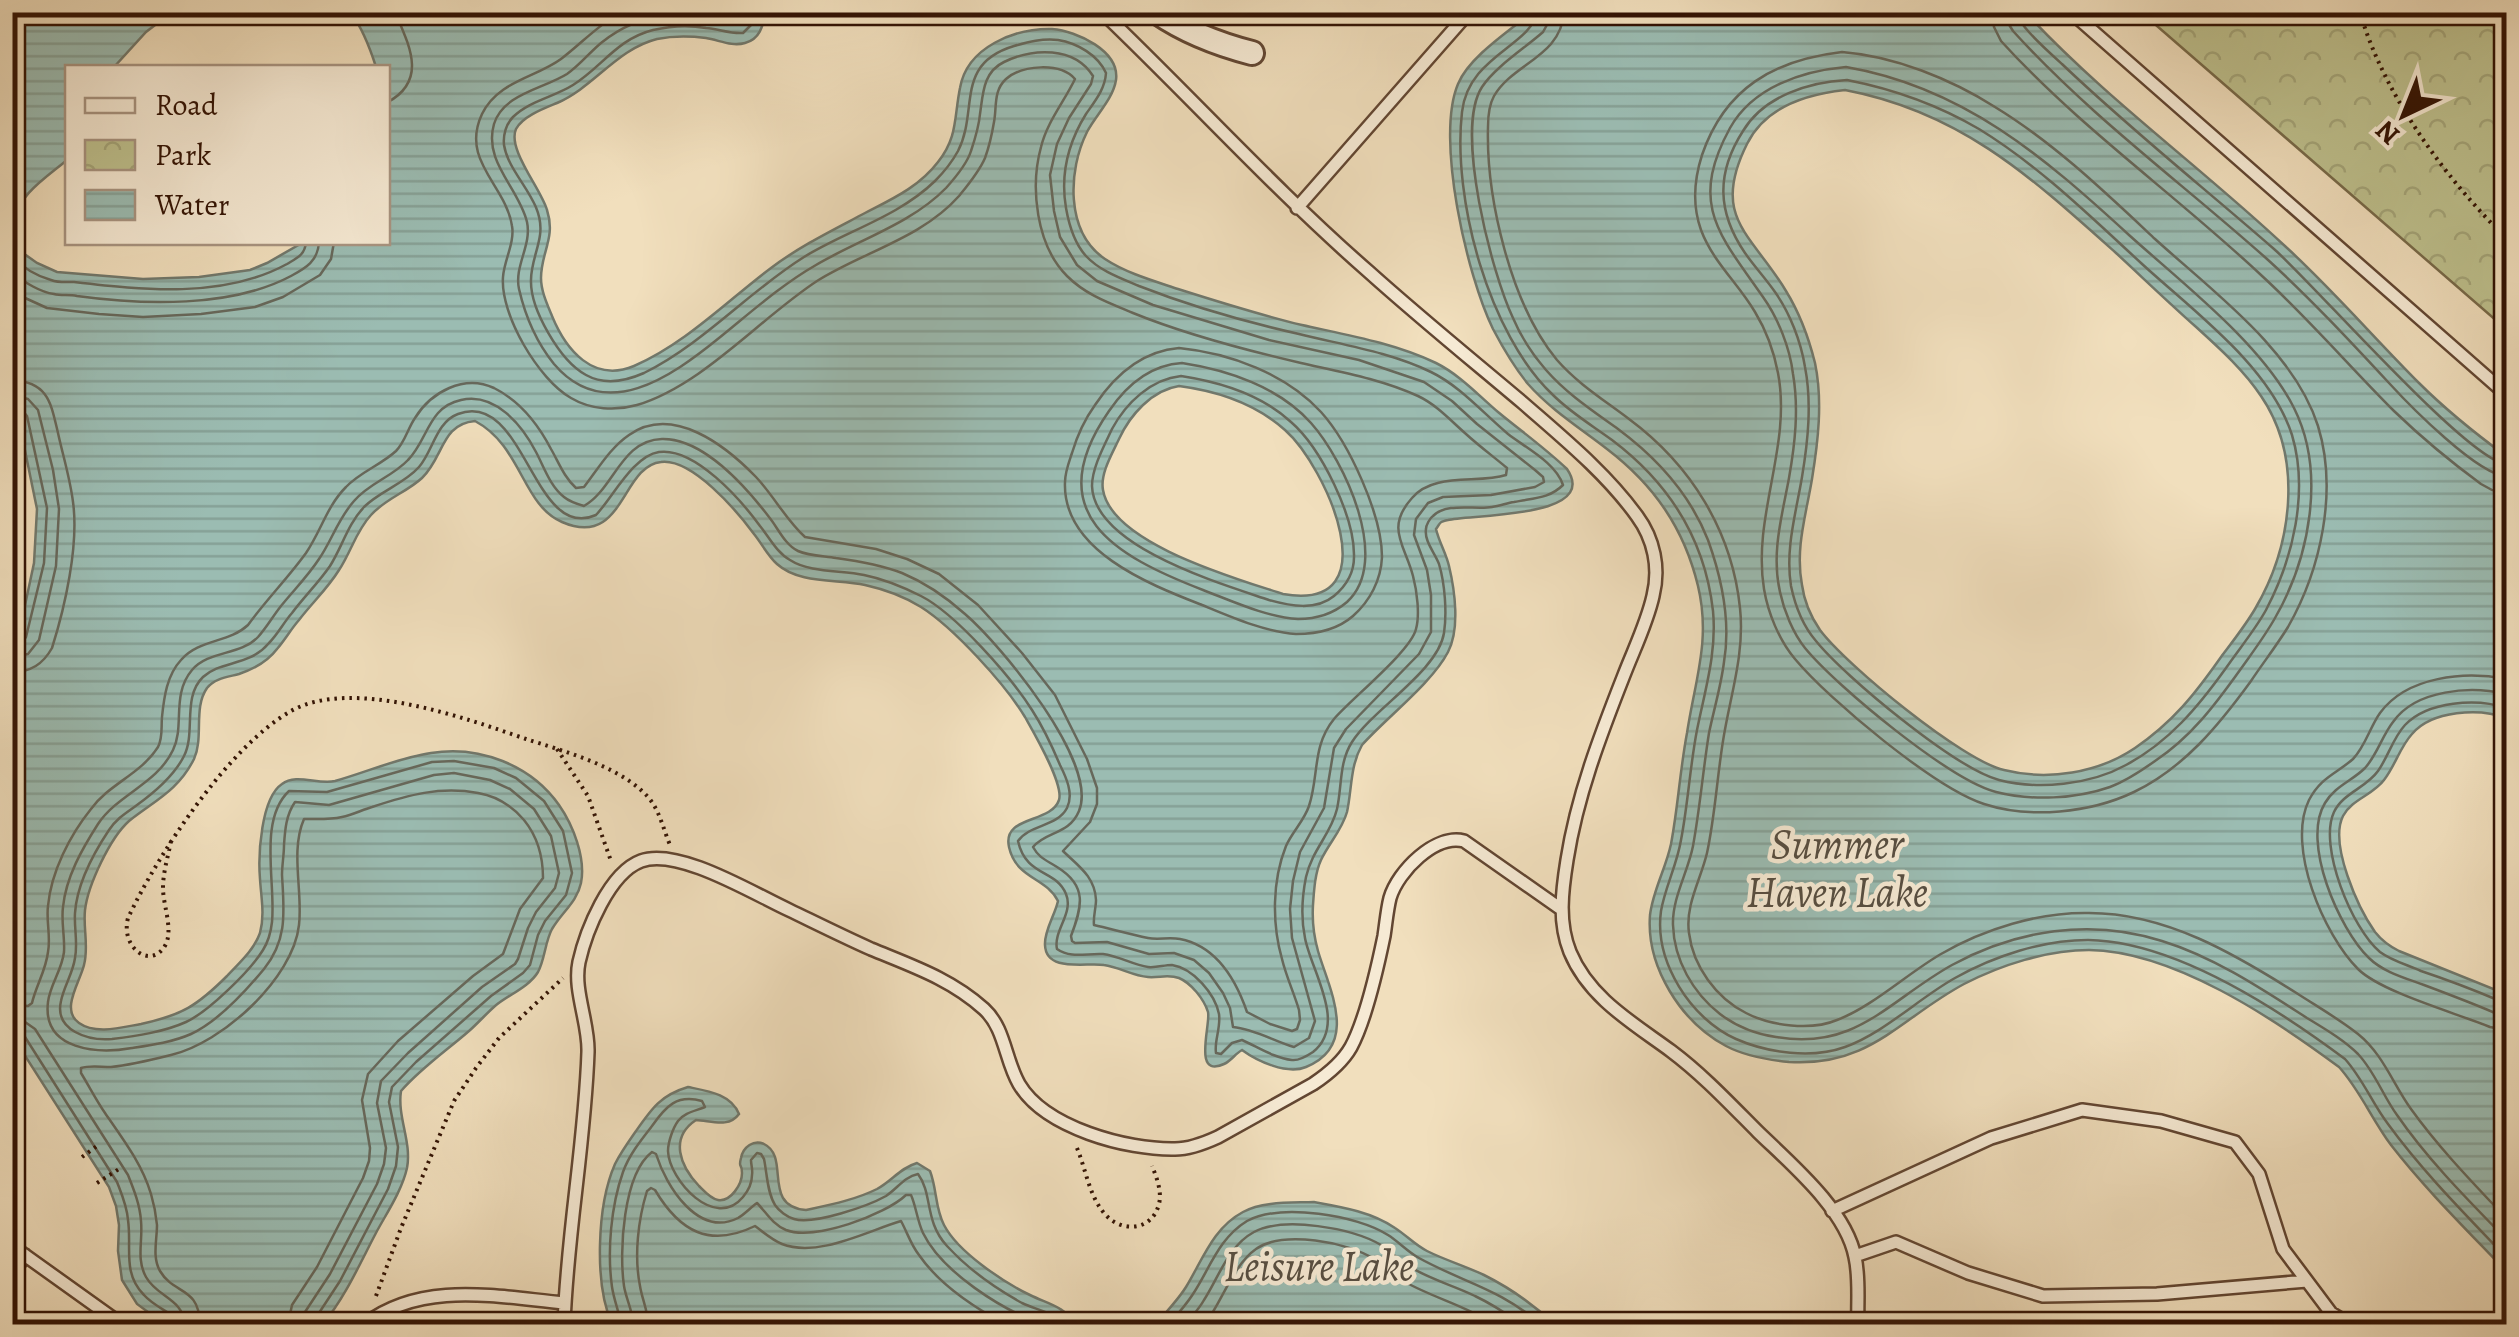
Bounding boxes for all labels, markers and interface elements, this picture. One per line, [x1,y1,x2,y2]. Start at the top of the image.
legend [65,65,390,245]
north arrow [2354,65,2454,165]
text: Road [155,85,218,125]
text: N [2367,112,2408,153]
text: Park [155,135,211,175]
text: Water [154,185,229,225]
water label: Summer Haven Lake [1746,815,1928,920]
water label: Leisure Lake [1224,1237,1414,1294]

